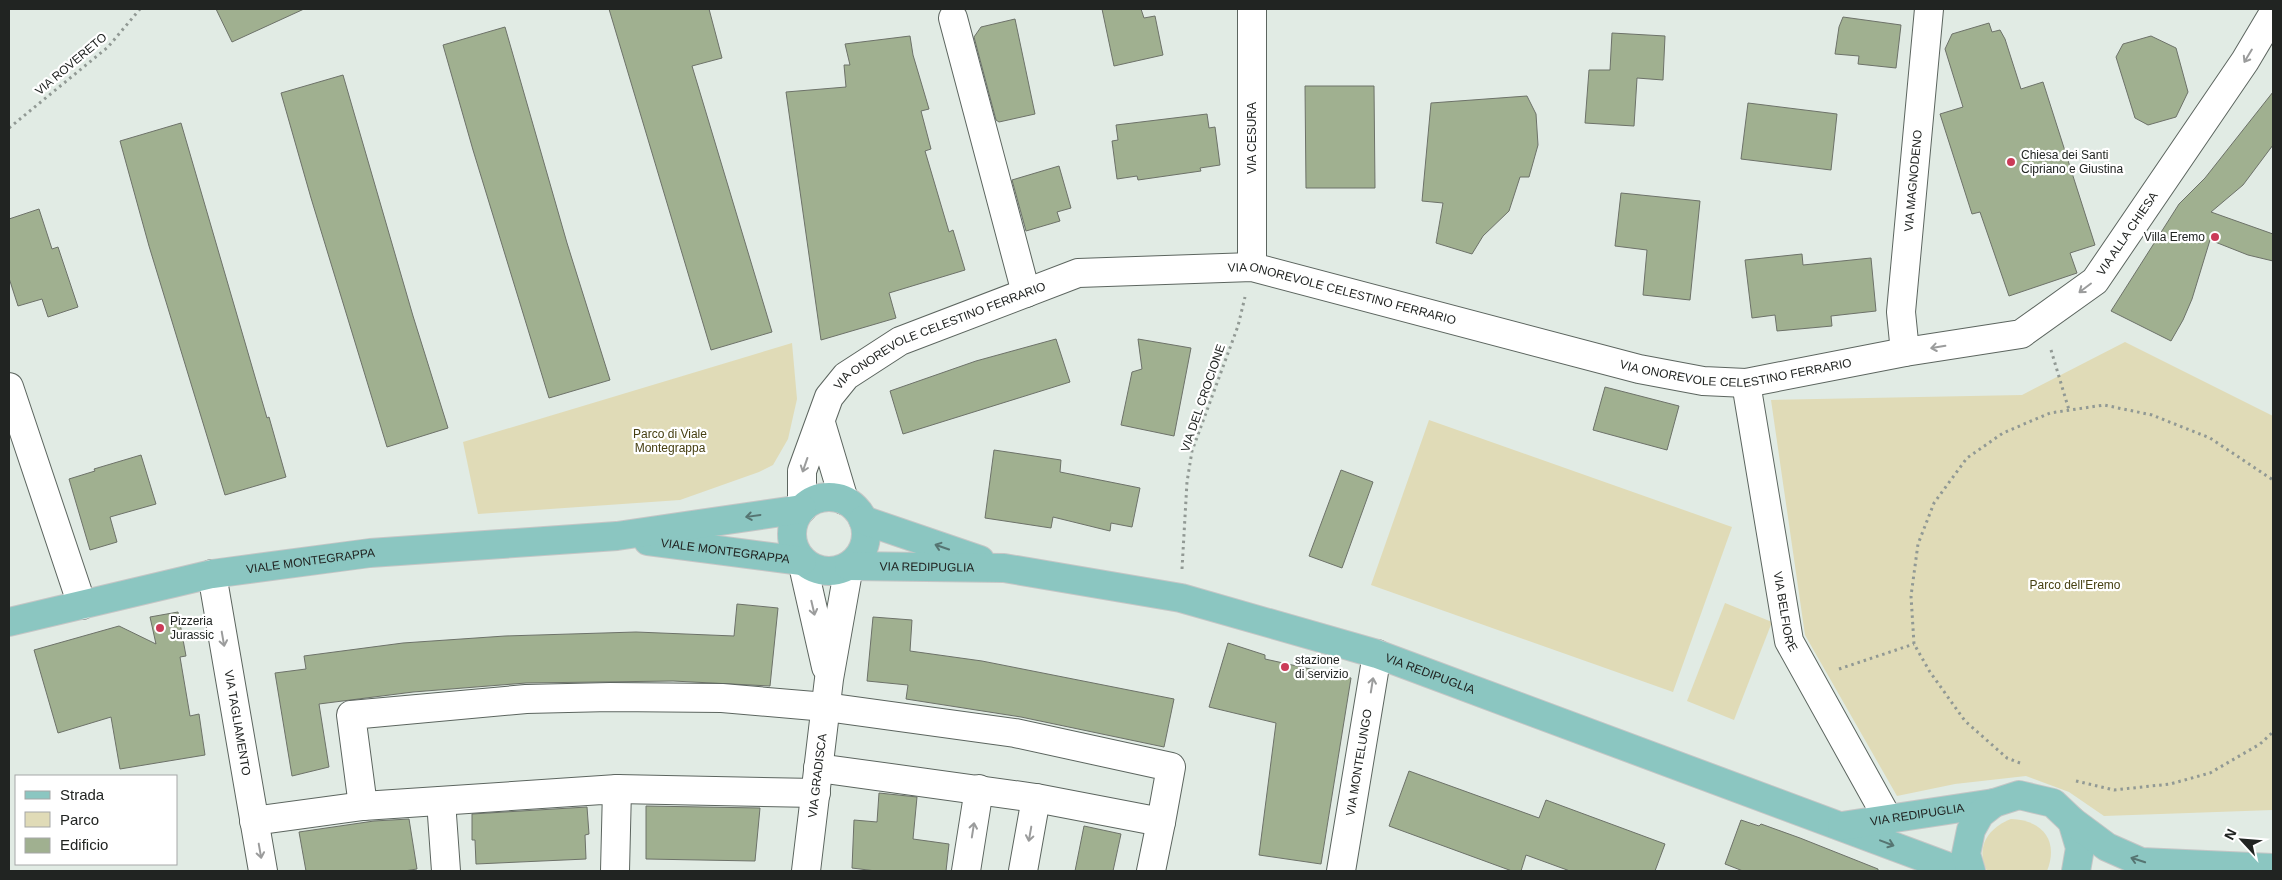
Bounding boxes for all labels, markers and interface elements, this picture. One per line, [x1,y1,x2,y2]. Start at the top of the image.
street label: VIA ROVERETO [32,30,110,98]
one-way arrow [2243,48,2253,62]
street label: VIA CESURA [1245,102,1259,174]
street label: VIA MAGNODENO [1901,129,1925,232]
place label: Chiesa dei Santi Cipriano e Giustina [2021,148,2123,176]
marker: Chiesa dei Santi Cipriano e Giustina [2005,156,2017,168]
street label: VIA ALLA CHIESA [2094,189,2161,278]
place label: Villa Eremo [2144,230,2205,244]
marker: Villa Eremo [2209,231,2221,243]
street label: VIA ONOREVOLE CELESTINO FERRARIO [1227,260,1458,327]
street label: VIA ONOREVOLE CELESTINO FERRARIO [831,279,1048,392]
one-way arrow [2079,283,2092,294]
street label: VIA DEL CROCIONE [1178,342,1228,454]
one-way arrow [1930,342,1946,352]
street label: VIA ONOREVOLE CELESTINO FERRARIO [1618,355,1854,369]
text: VIA ONOREVOLE CELESTINO FERRARIO [1618,356,1853,390]
park label: Parco di Viale Montegrappa [633,427,707,455]
one-way arrow [800,457,809,472]
one-way arrow [746,511,762,521]
street label: VIALE MONTEGRAPPA [660,536,791,566]
one-way arrow [934,542,950,551]
street label: VIALE MONTEGRAPPA [245,546,375,576]
street label: VIA REDIPUGLIA [879,559,974,575]
street label: VIA BELFIORE [1771,571,1801,654]
park label: Parco dell'Eremo [2030,578,2121,592]
one-way arrow [809,600,818,616]
place label: Pizzeria Jurassic [170,614,214,642]
marker: Pizzeria Jurassic [154,622,166,634]
one-way arrow [218,631,228,647]
street label: VIA REDIPUGLIA [1383,651,1477,697]
place label: stazione di servizio [1295,653,1349,681]
marker: stazione di servizio [1279,661,1291,673]
street label: VIA TAGLIAMENTO [222,669,253,777]
one-way arrow [1367,677,1377,693]
street label: VIA MONTELUNGO [1343,708,1375,817]
street label: VIA GRADISCA [805,733,829,819]
legend [15,775,178,865]
text: Strada [60,786,105,803]
street label: VIA REDIPUGLIA [1869,801,1965,829]
text: Parco [60,811,99,828]
north arrow [2217,815,2267,865]
one-way arrow [968,822,978,838]
one-way arrow [1024,826,1034,842]
text: N [2221,826,2240,842]
text: Edificio [60,836,108,853]
one-way arrow [1879,839,1894,848]
one-way arrow [255,843,265,859]
one-way arrow [2130,854,2146,864]

